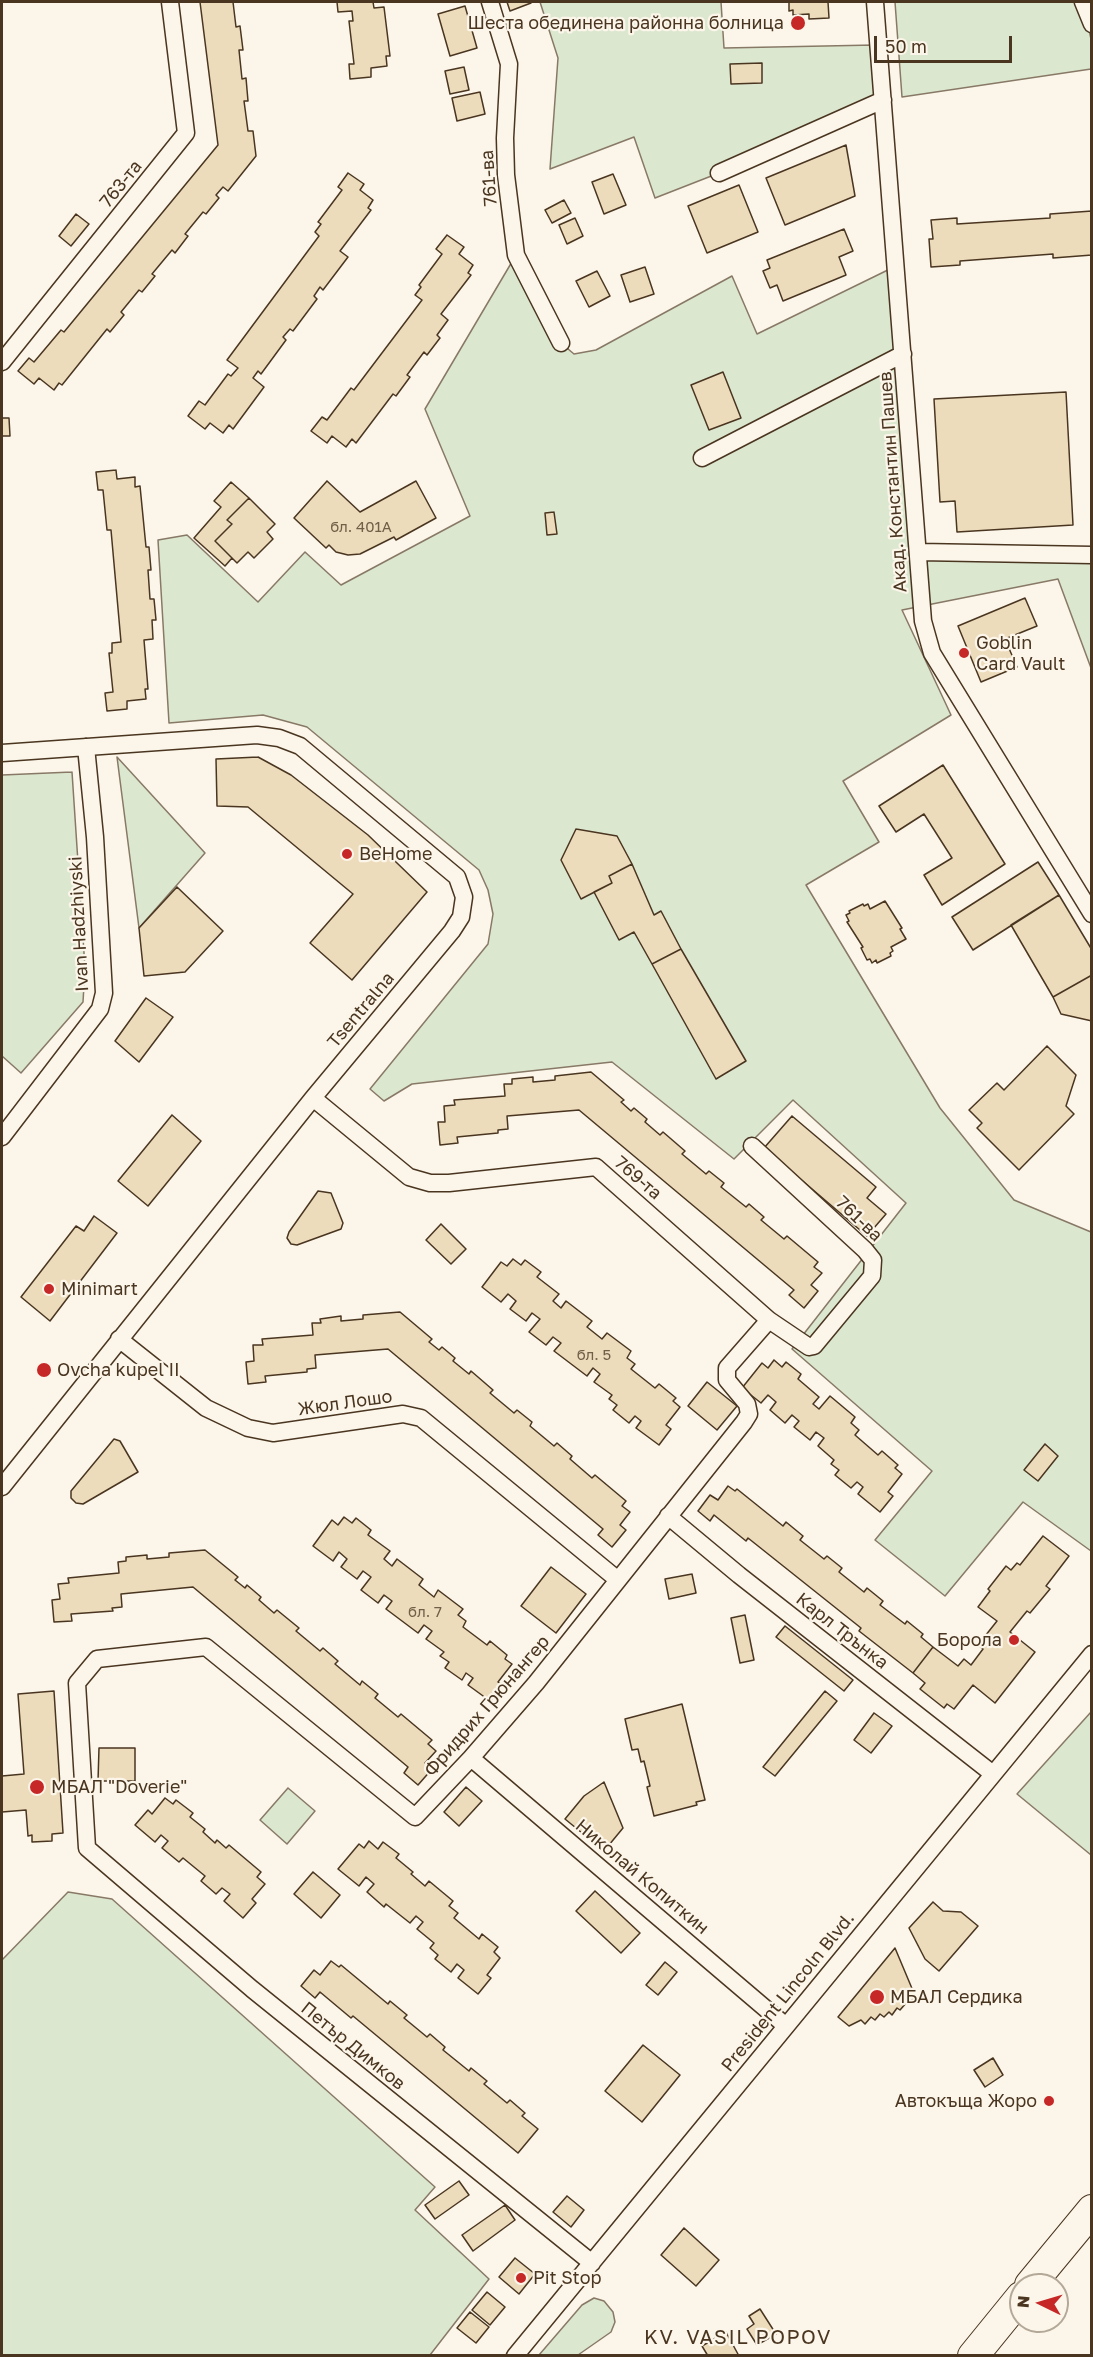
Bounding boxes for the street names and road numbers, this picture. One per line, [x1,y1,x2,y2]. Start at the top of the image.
street label: 761-ва [476,149,502,207]
street label: 763-та [95,156,147,212]
street label: Акад. Константин Пашев [875,371,911,593]
street label: Ivan Hadzhiyski [65,856,93,992]
street label: Tsentralna [323,968,399,1052]
street label: 769-та [610,1152,666,1204]
street label: 761-ва [831,1192,887,1246]
street label: Жюл Лошо [296,1386,394,1420]
street label: Карл Трънка [792,1588,892,1674]
street label: Фридрих Грюнангер [420,1631,554,1781]
street label: Николай Копиткин [571,1815,713,1939]
street label: President Lincoln Blvd. [717,1908,859,2076]
street label: Петър Димков [297,1997,409,2095]

